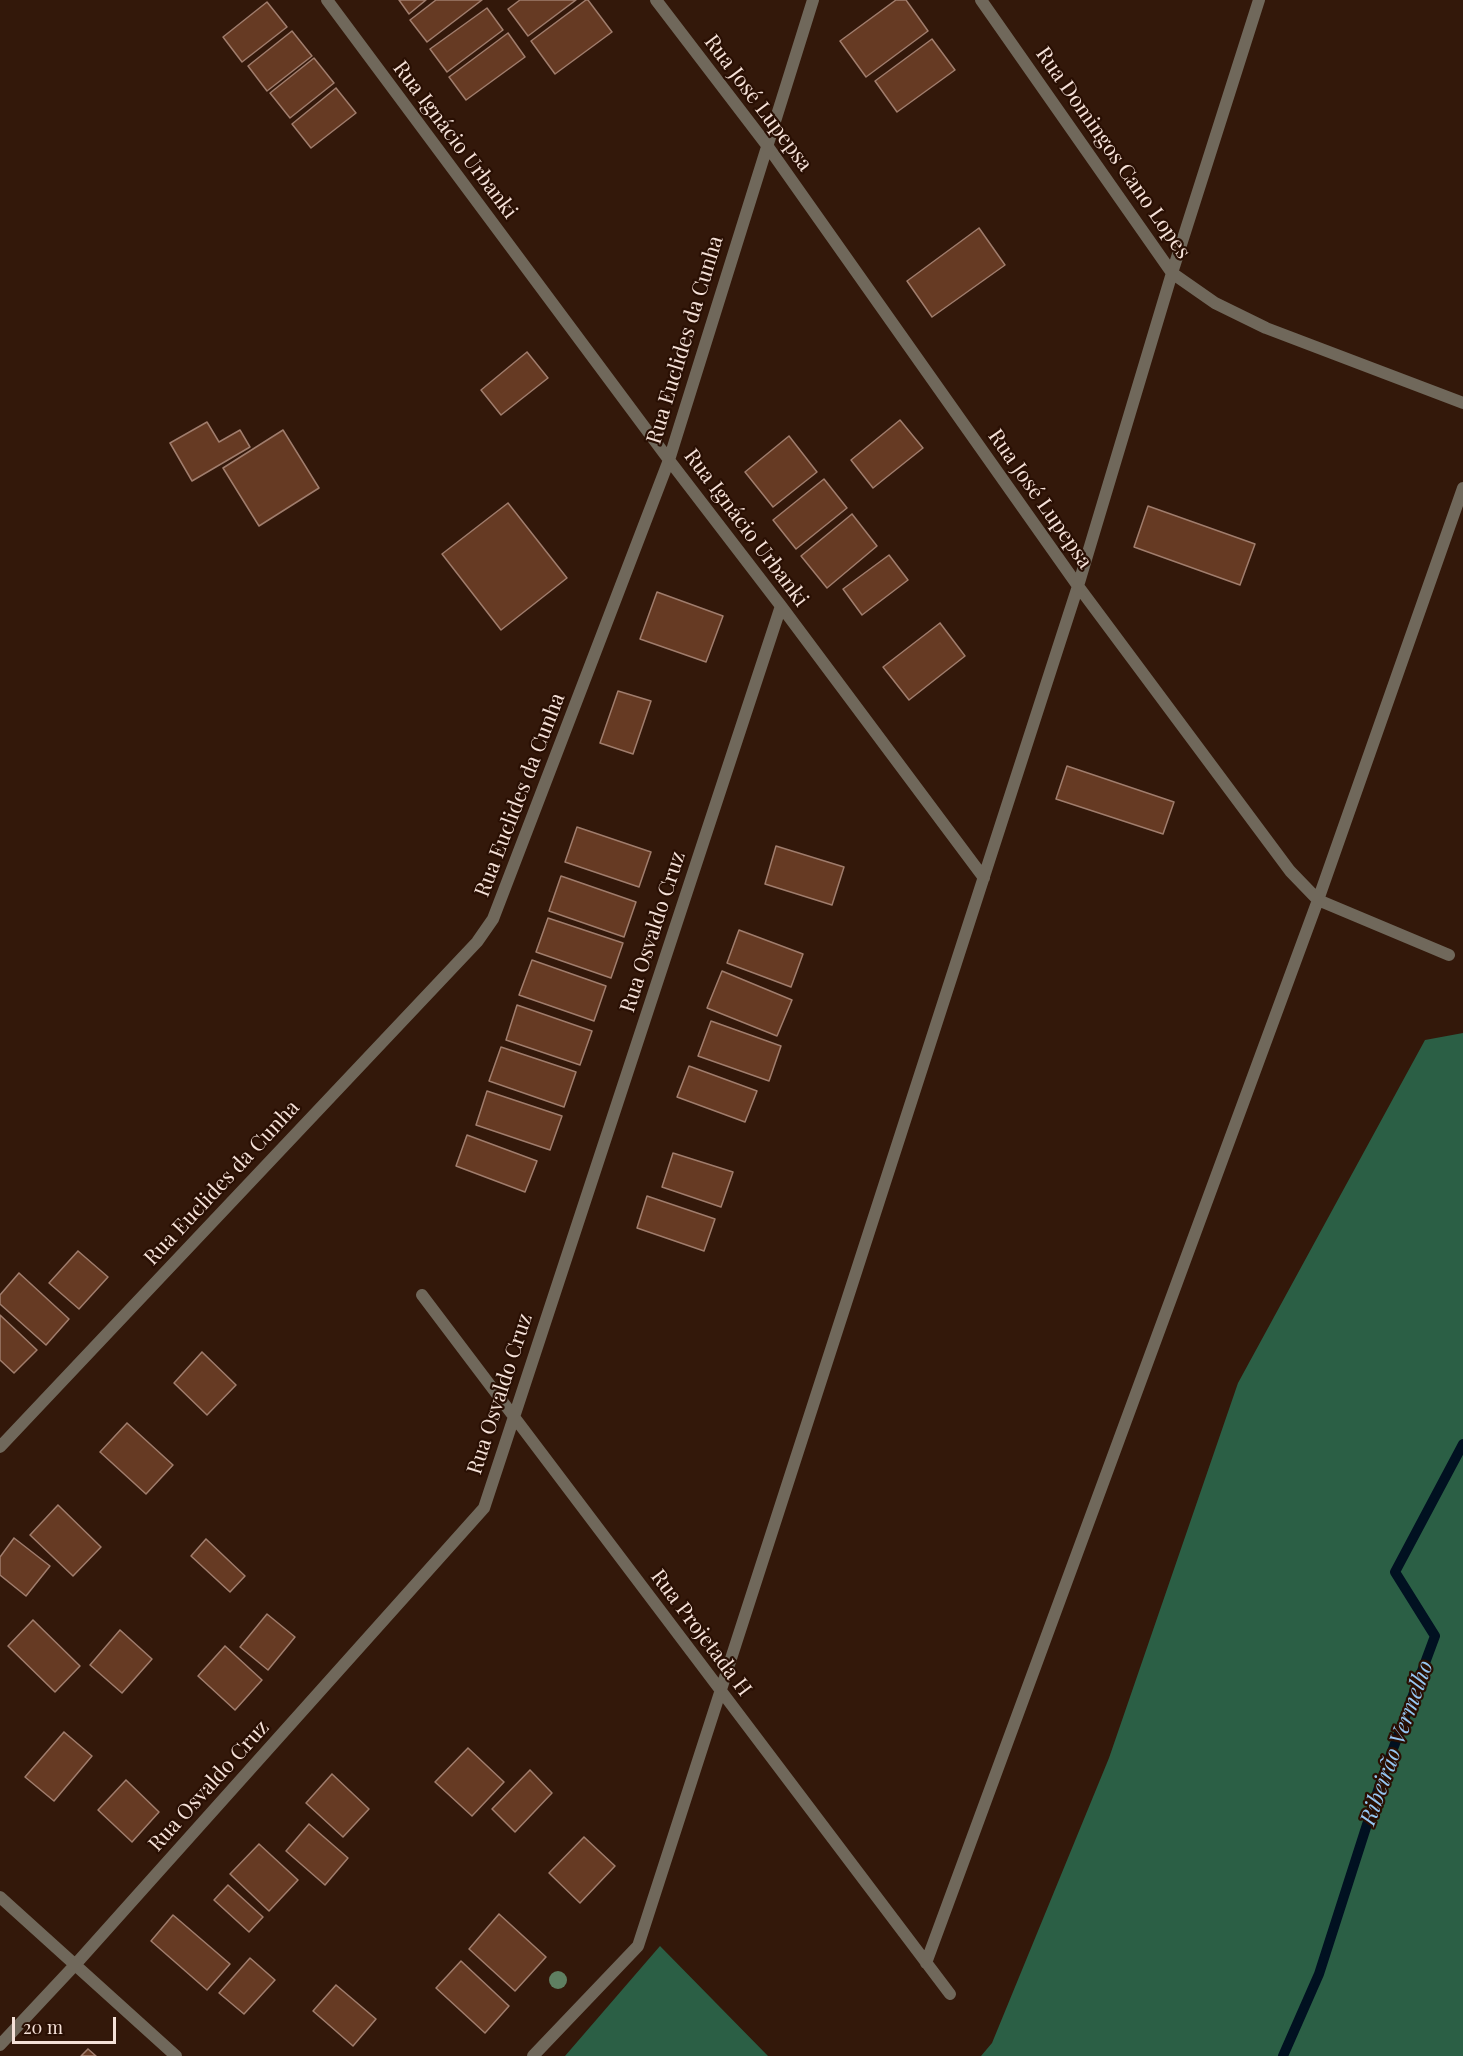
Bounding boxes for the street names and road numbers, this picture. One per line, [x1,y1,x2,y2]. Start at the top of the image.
street label: Rua José Lupepsa [699,30,817,176]
street label: Rua Domingos Cano Lopes [1030,42,1196,264]
street label: Rua Ignácio Urbanki [387,56,523,224]
street label: Rua Euclides da Cunha [641,233,729,447]
street label: Rua José Lupepsa [983,425,1097,573]
street label: Rua Ignácio Urbanki [678,444,814,612]
street label: Rua Euclides da Cunha [470,690,570,900]
street label: Rua Osvaldo Cruz [615,848,691,1016]
street label: Rua Euclides da Cunha [139,1095,305,1271]
street label: Rua Osvaldo Cruz [462,1310,538,1478]
street label: Rua Projetada H [645,1565,757,1701]
street label: Rua Osvaldo Cruz [144,1715,274,1857]

